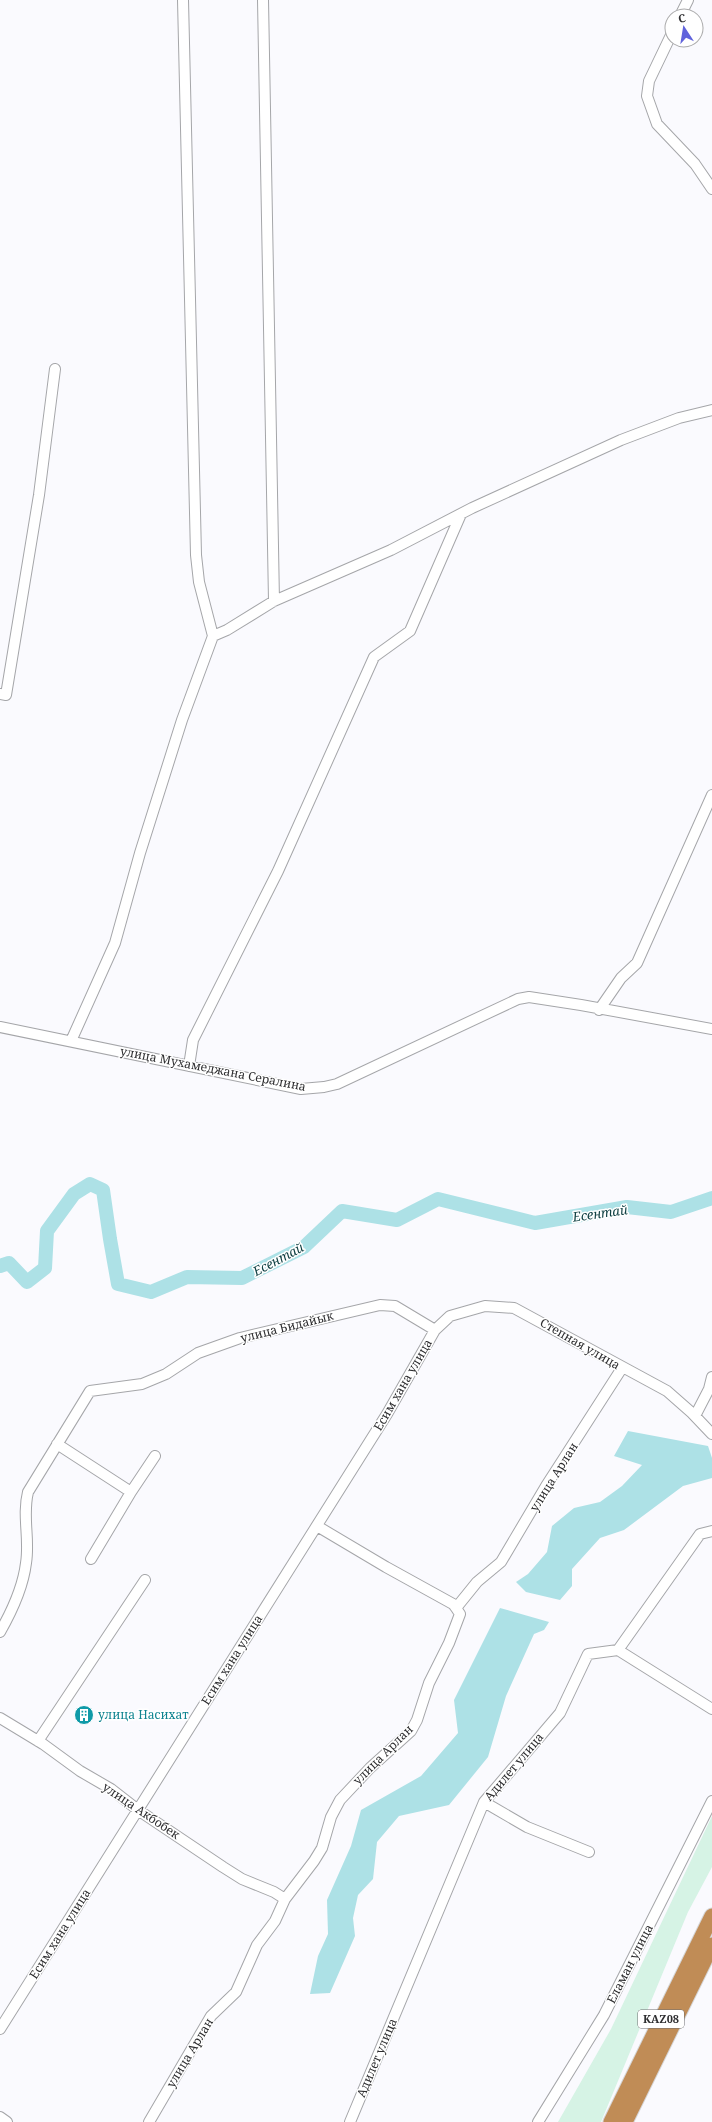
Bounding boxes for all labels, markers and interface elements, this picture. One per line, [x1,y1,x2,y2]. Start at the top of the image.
north arrow [664,8,704,48]
text: С [677,10,687,26]
street label: улица Мухамеджана Сералина [119,1042,308,1095]
water label: Есентай [570,1200,629,1226]
water label: Есентай [248,1238,307,1280]
street label: улица Бидайык [239,1307,336,1346]
street label: Степная улица [537,1314,624,1373]
street label: Есим хана улица [369,1336,436,1434]
street label: улица Арлан [526,1439,582,1515]
street label: Есим хана улица [197,1611,266,1708]
building icon: улица Насихат [73,1704,95,1726]
place label: улица Насихат [98,1706,189,1723]
street label: улица Арлан [349,1721,416,1788]
street label: Адилет улица [480,1729,547,1804]
street label: улица Акбобек [99,1778,184,1843]
street label: Есим хана улица [25,1885,94,1982]
street label: Еламан улица [602,1921,657,2006]
road number: KAZ08 [638,2010,684,2028]
street label: улица Арлан [162,2015,217,2091]
street label: Адилет улица [352,2016,401,2100]

